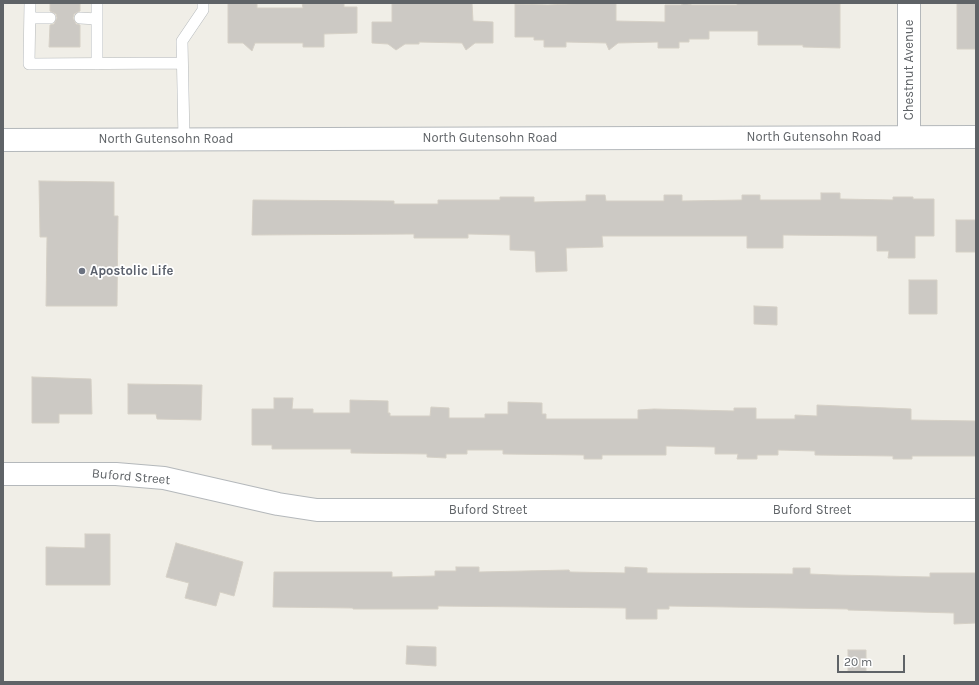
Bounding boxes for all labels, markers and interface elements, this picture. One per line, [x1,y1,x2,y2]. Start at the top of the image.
street label: Chestnut Avenue [901,20,917,120]
street label: North Gutensohn Road [747,129,881,145]
street label: North Gutensohn Road [423,130,557,146]
street label: North Gutensohn Road [99,131,233,147]
place label: Apostolic Life [90,263,174,279]
marker: Apostolic Life [77,266,87,276]
street label: Buford Street [91,466,171,488]
street label: Buford Street [449,502,527,518]
street label: Buford Street [773,502,851,518]
scale bar [839,647,907,673]
text: 20 m [844,655,872,669]

